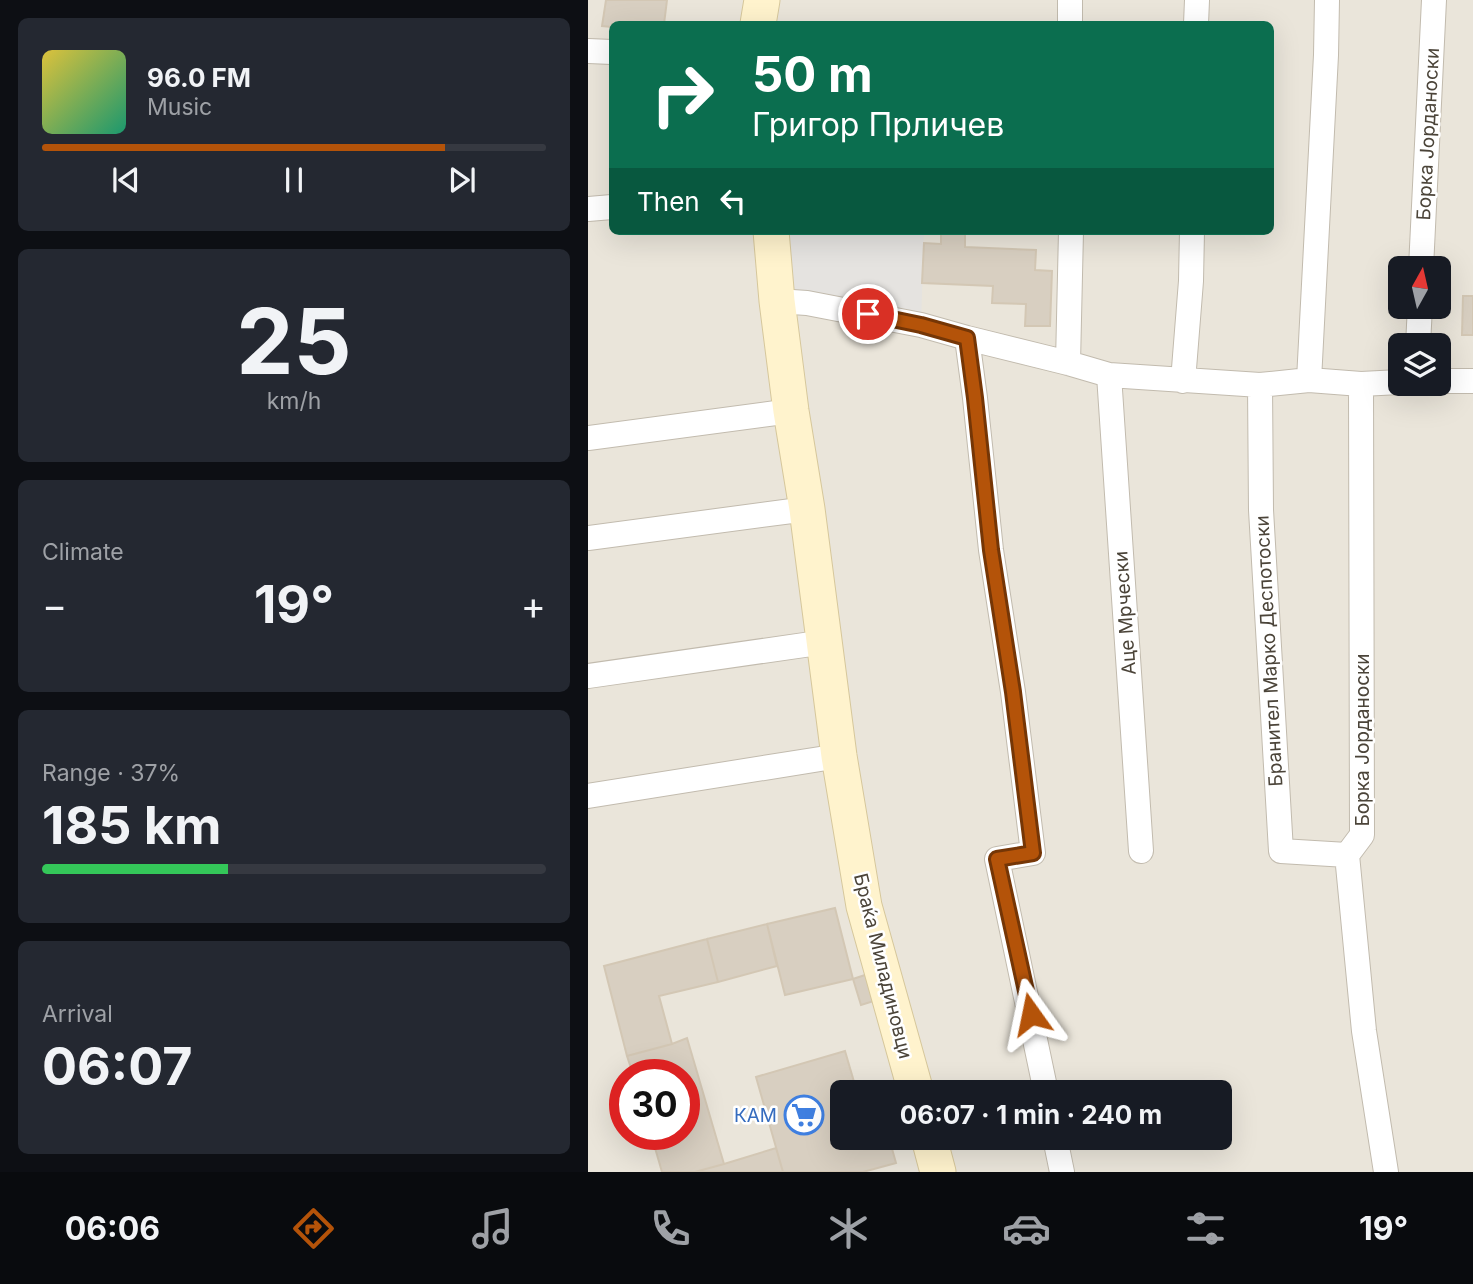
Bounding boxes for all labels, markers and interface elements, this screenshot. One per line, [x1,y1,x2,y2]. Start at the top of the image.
text: 50 m [752,45,873,104]
street label: Борка Јорданоски [1412,47,1444,221]
icon: right [637,49,728,140]
text: 96.0 FM [147,62,251,93]
text: Music [147,93,212,121]
text: Григор Прличев [752,105,1004,144]
icon: previous [107,161,145,199]
icon: pause [275,161,313,199]
icon: next [443,161,481,199]
icon: left [714,182,752,220]
text: Then [637,186,700,217]
north arrow [1388,256,1451,318]
map controls [1388,256,1451,396]
pin [838,284,898,344]
text: 25 [236,286,352,396]
icon: arrive [849,295,887,333]
button: layers [1388,333,1451,396]
text: km/h [267,387,321,415]
street label: Бранител Марко Деспотоски [1250,515,1288,787]
text: Climate [42,538,124,566]
street label: Аце Мрчески [1109,550,1141,676]
text: 19° [254,573,334,636]
text: − [42,582,67,628]
text: + [521,582,546,628]
street label: Борка Јорданоски [1351,653,1374,827]
text: Range · 37% [42,759,180,787]
text: 185 km [42,794,221,857]
street label: Браќа Миладиновци [849,871,917,1061]
position arrow [994,977,1068,1051]
text: Arrival [42,1000,113,1028]
text: 06:07 [42,1035,193,1098]
speed limit sign: 30 [609,1059,700,1150]
supermarket icon: КАМ [783,1094,825,1136]
text: 06:07 · 1 min · 240 m [900,1099,1162,1130]
place label: КАМ [734,1104,777,1127]
icon: directions [289,1204,338,1253]
icon: music [468,1204,517,1253]
icon: phone [646,1204,695,1253]
icon: climate [824,1204,873,1253]
icon: car [1002,1204,1051,1253]
icon: filters [1181,1204,1230,1253]
text: 06:06 [65,1209,160,1248]
text: 19° [1359,1209,1408,1248]

